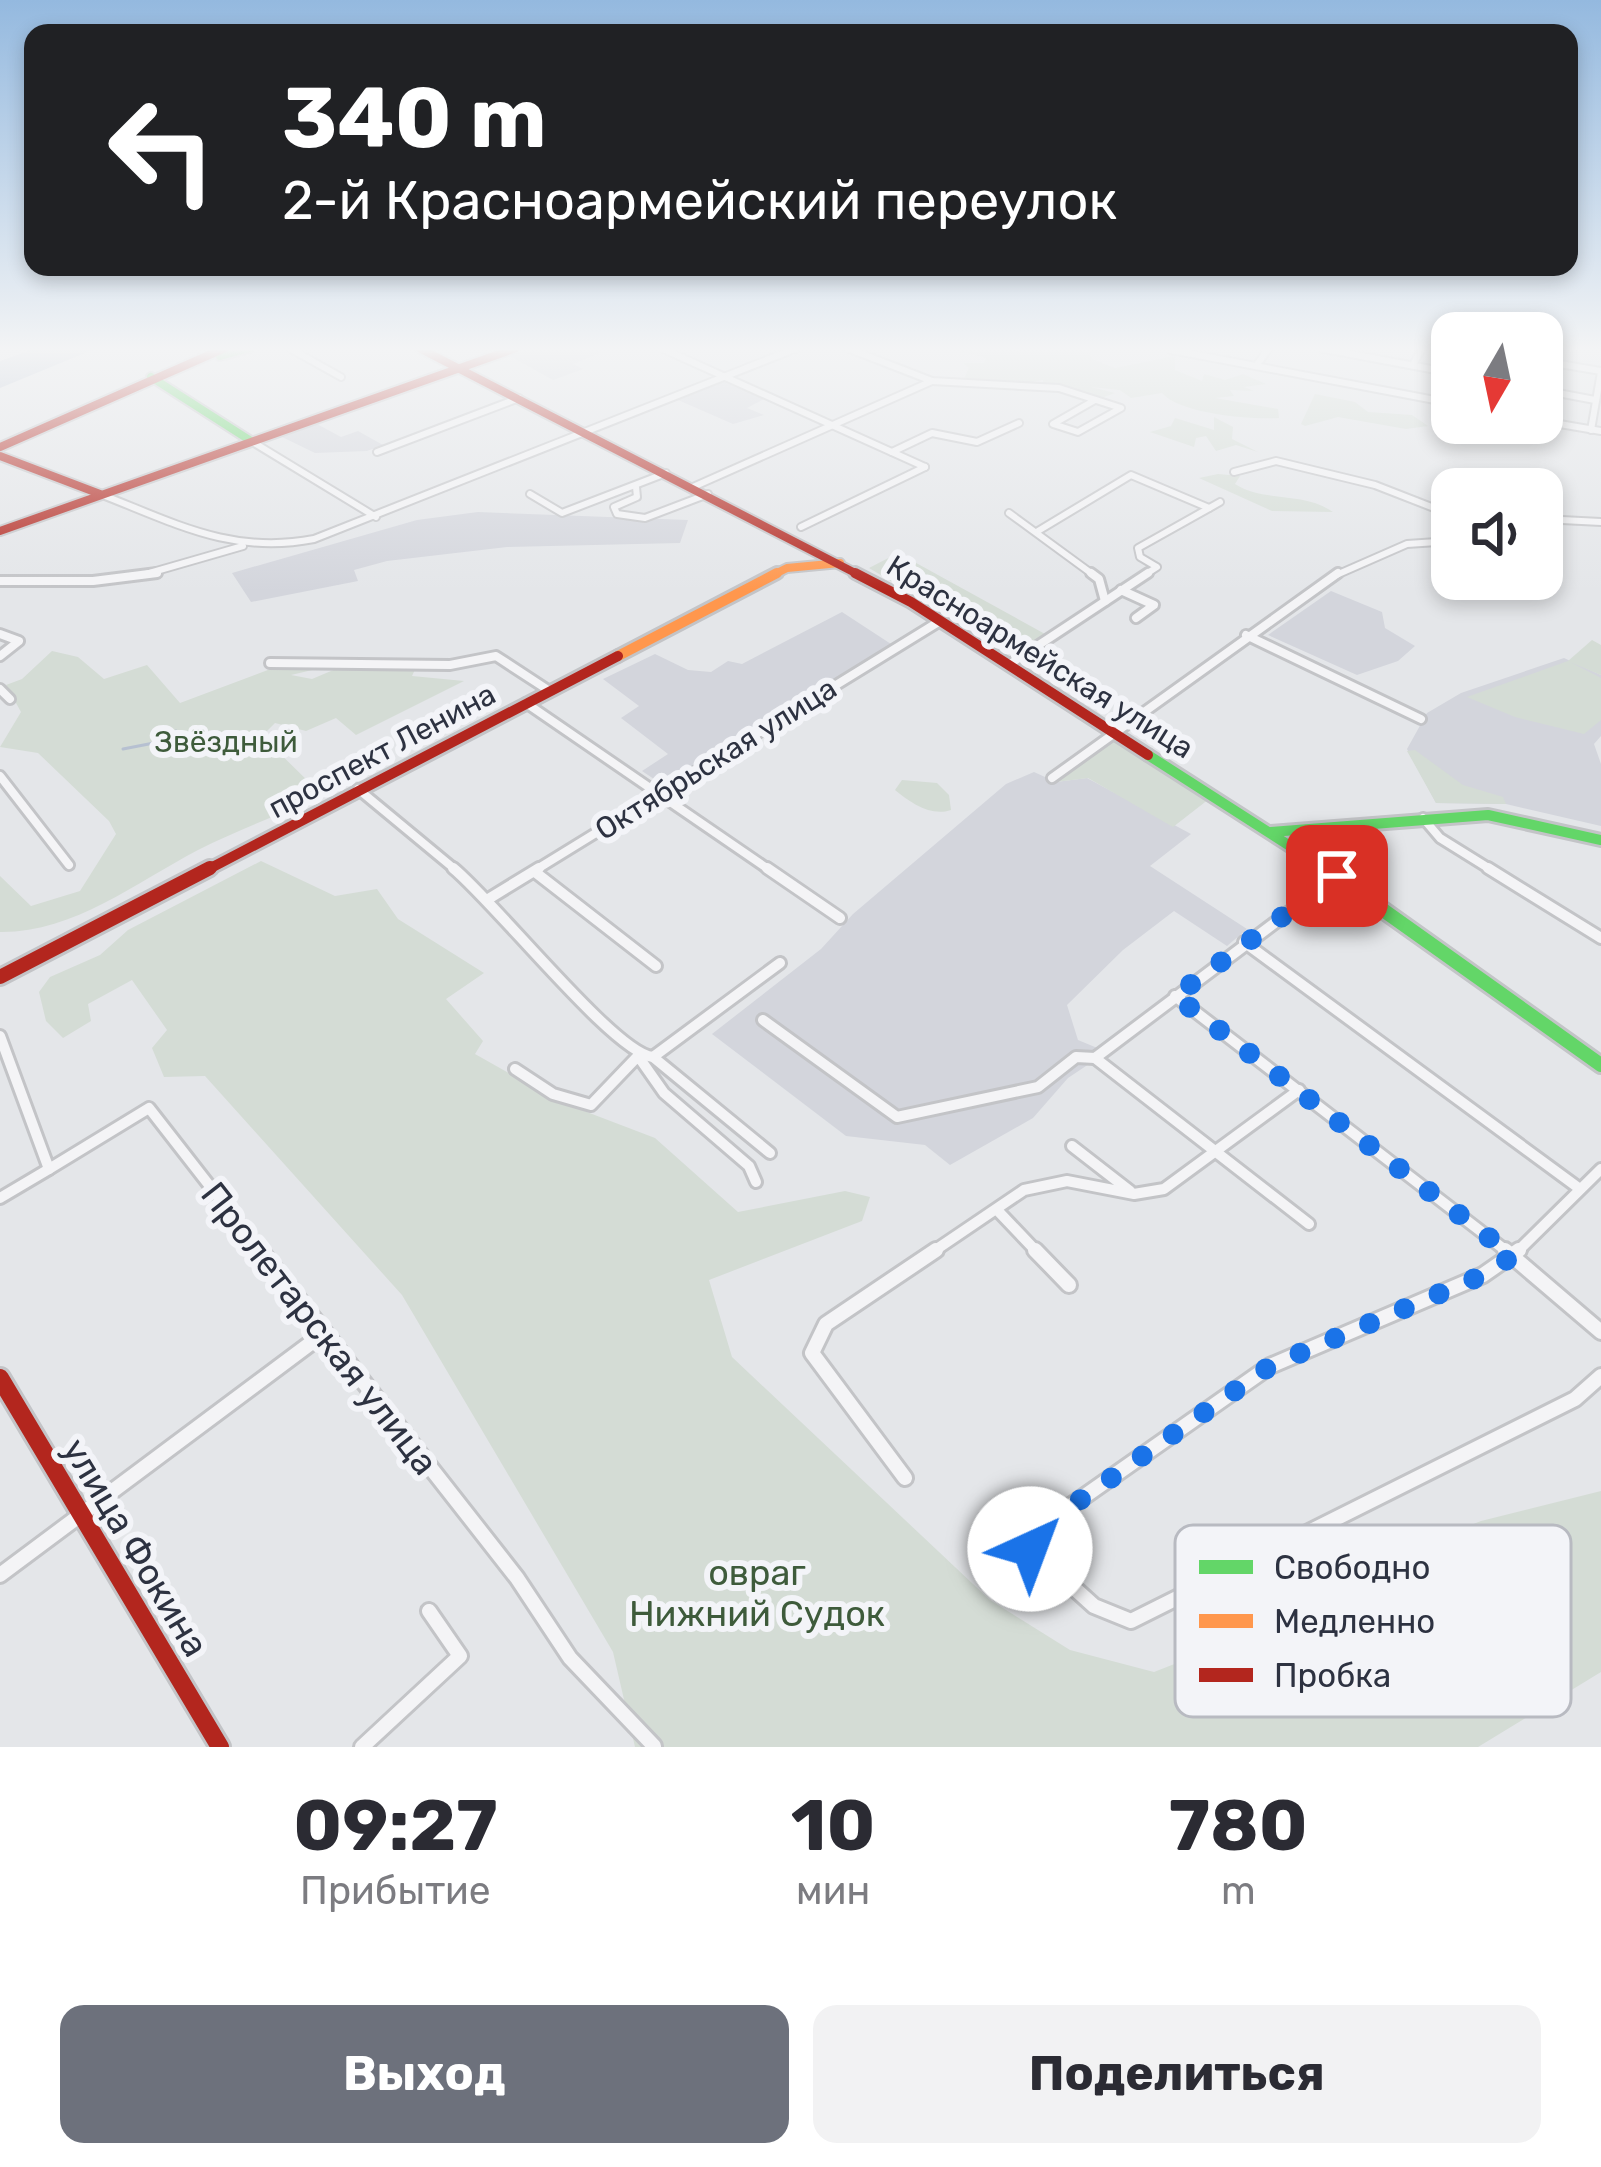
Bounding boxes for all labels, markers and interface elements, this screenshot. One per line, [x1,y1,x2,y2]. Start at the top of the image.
text: 340 m [282,68,547,168]
icon: left [84,72,240,228]
text: 2-й Красноармейский переулок [282,169,1117,233]
north arrow [1431,312,1563,444]
map controls [1431,312,1563,600]
button: sound [1431,468,1563,600]
street label: Красноармейская улица [880,548,1200,766]
street label: Октябрьская улица [589,670,843,848]
street label: проспект Ленина [262,676,502,826]
park label: Звёздный [154,724,298,760]
pin [1286,825,1388,927]
icon: arrive [1304,843,1370,909]
street label: Пролетарская улица [192,1174,447,1483]
street label: улица Фокина [54,1430,218,1664]
position arrow [967,1486,1093,1612]
legend [1175,1525,1571,1717]
text: Свободно [1274,1548,1430,1587]
park label: овраг Нижний Судок [629,1551,885,1635]
text: Медленно [1274,1602,1435,1641]
text: Пробка [1274,1656,1391,1695]
text: 09:27 [293,1783,497,1868]
text: 10 [791,1783,875,1868]
text: 780 [1169,1783,1308,1868]
text: Прибытие [300,1868,491,1914]
text: мин [796,1868,870,1914]
text: m [1221,1868,1256,1914]
button: Выход [60,2005,789,2143]
button: Поделиться [813,2005,1541,2143]

